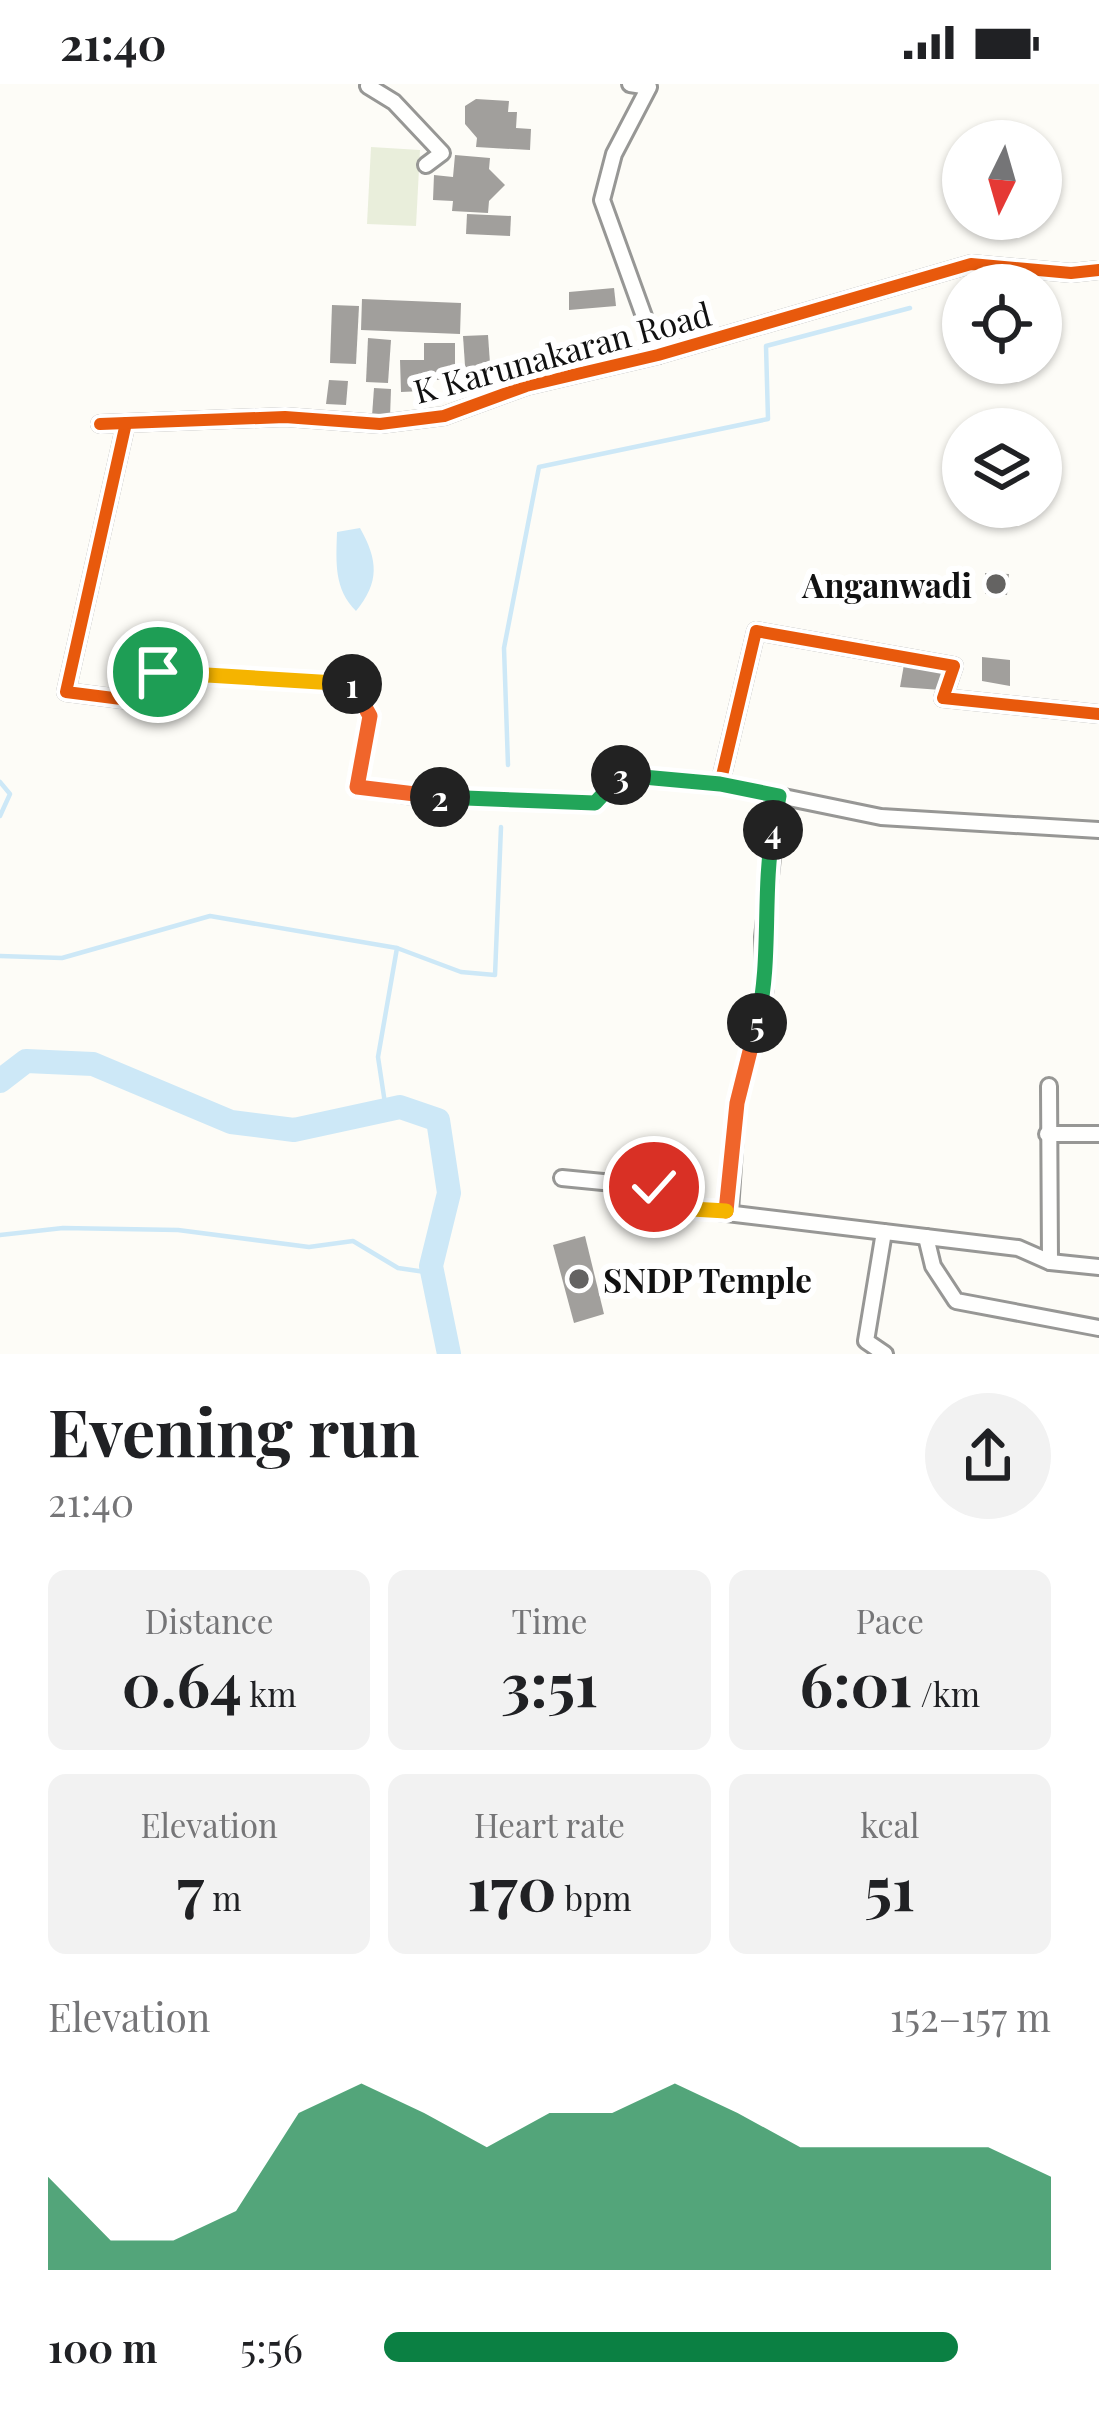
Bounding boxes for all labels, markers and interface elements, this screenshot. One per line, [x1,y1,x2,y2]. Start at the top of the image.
text: 21:40 [60,12,167,72]
north arrow [942,120,1062,240]
map controls [942,120,1062,528]
button: locate [942,264,1062,384]
street label: K Karunakaran Road [408,290,716,412]
button: layers [942,408,1062,528]
place label: Anganwadi [801,562,972,606]
marker: Anganwadi [983,571,1009,597]
pin [107,621,209,723]
icon: arrive [125,639,191,705]
pin: 1 [322,654,382,714]
text: 1 [346,662,358,706]
pin: 3 [591,745,651,805]
text: 3 [613,753,629,797]
pin: 2 [410,767,470,827]
text: 2 [431,775,449,819]
pin: 4 [743,800,803,860]
text: 4 [764,808,782,852]
pin: 5 [727,993,787,1053]
text: 5 [749,1001,765,1045]
pin [603,1136,705,1238]
icon: check [621,1154,687,1220]
place label: SNDP Temple [603,1257,812,1301]
marker: SNDP Temple [566,1266,592,1292]
text: Evening run [48,1386,420,1474]
button: share [925,1393,1051,1519]
text: 21:40 [48,1475,134,1527]
text: Distance [145,1598,274,1642]
text: Time [511,1598,588,1642]
text: Pace [856,1598,924,1642]
text: 0.64 [122,1642,242,1722]
text: 3:51 [501,1642,598,1722]
text: 6:01 [799,1642,912,1722]
text: km [242,1671,297,1715]
text: /km [912,1671,980,1715]
text: Elevation [141,1802,278,1846]
text: Heart rate [474,1802,625,1846]
text: kcal [860,1802,919,1846]
text: 7 [177,1846,204,1926]
text: 170 [467,1846,556,1926]
text: 51 [865,1846,915,1926]
text: m [204,1875,242,1919]
text: bpm [556,1875,632,1919]
text: Elevation [48,1990,210,2042]
text: 152–157 m [890,1990,1051,2042]
text: 100 m [48,2321,158,2373]
text: 5:56 [240,2321,303,2373]

